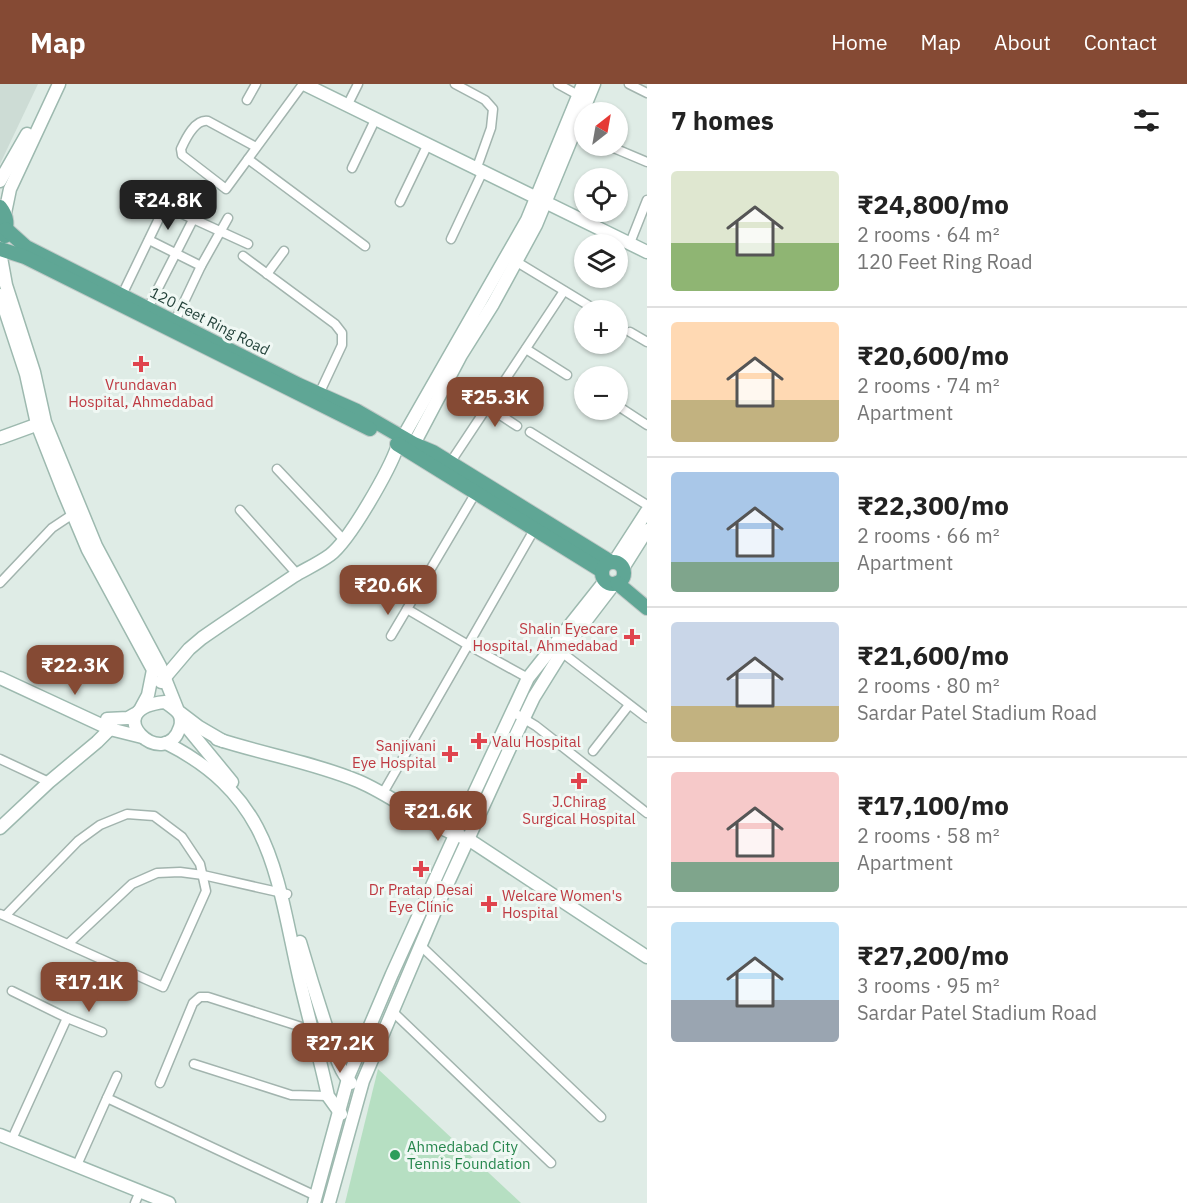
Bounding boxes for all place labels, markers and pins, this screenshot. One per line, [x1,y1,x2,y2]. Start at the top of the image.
pin: ₹24.8K [119,180,217,231]
marker: Vrundavan Hospital, Ahmedabad [132,355,150,373]
place label: Vrundavan Hospital, Ahmedabad [68,375,214,411]
pin: ₹25.3K [446,377,544,428]
pin: ₹20.6K [339,565,437,616]
place label: Shalin Eyecare Hospital, Ahmedabad [473,619,618,655]
marker: Shalin Eyecare Hospital, Ahmedabad [623,628,641,646]
pin: ₹22.3K [26,645,124,696]
marker: Valu Hospital [470,732,488,750]
place label: Valu Hospital [492,732,581,751]
place label: Sanjivani Eye Hospital [352,736,436,772]
marker: Sanjivani Eye Hospital [441,745,459,763]
marker: J.Chirag Surgical Hospital [570,772,588,790]
pin: ₹21.6K [389,791,487,842]
place label: J.Chirag Surgical Hospital [522,792,636,828]
marker: Dr Pratap Desai Eye Clinic [412,860,430,878]
place label: Dr Pratap Desai Eye Clinic [369,880,473,916]
place label: Welcare Women's Hospital [502,886,622,922]
marker: Welcare Women's Hospital [480,895,498,913]
pin: ₹17.1K [40,962,138,1013]
pin: ₹27.2K [291,1023,389,1074]
place label: Ahmedabad City Tennis Foundation [407,1137,531,1173]
marker: Ahmedabad City Tennis Foundation [388,1148,402,1162]

